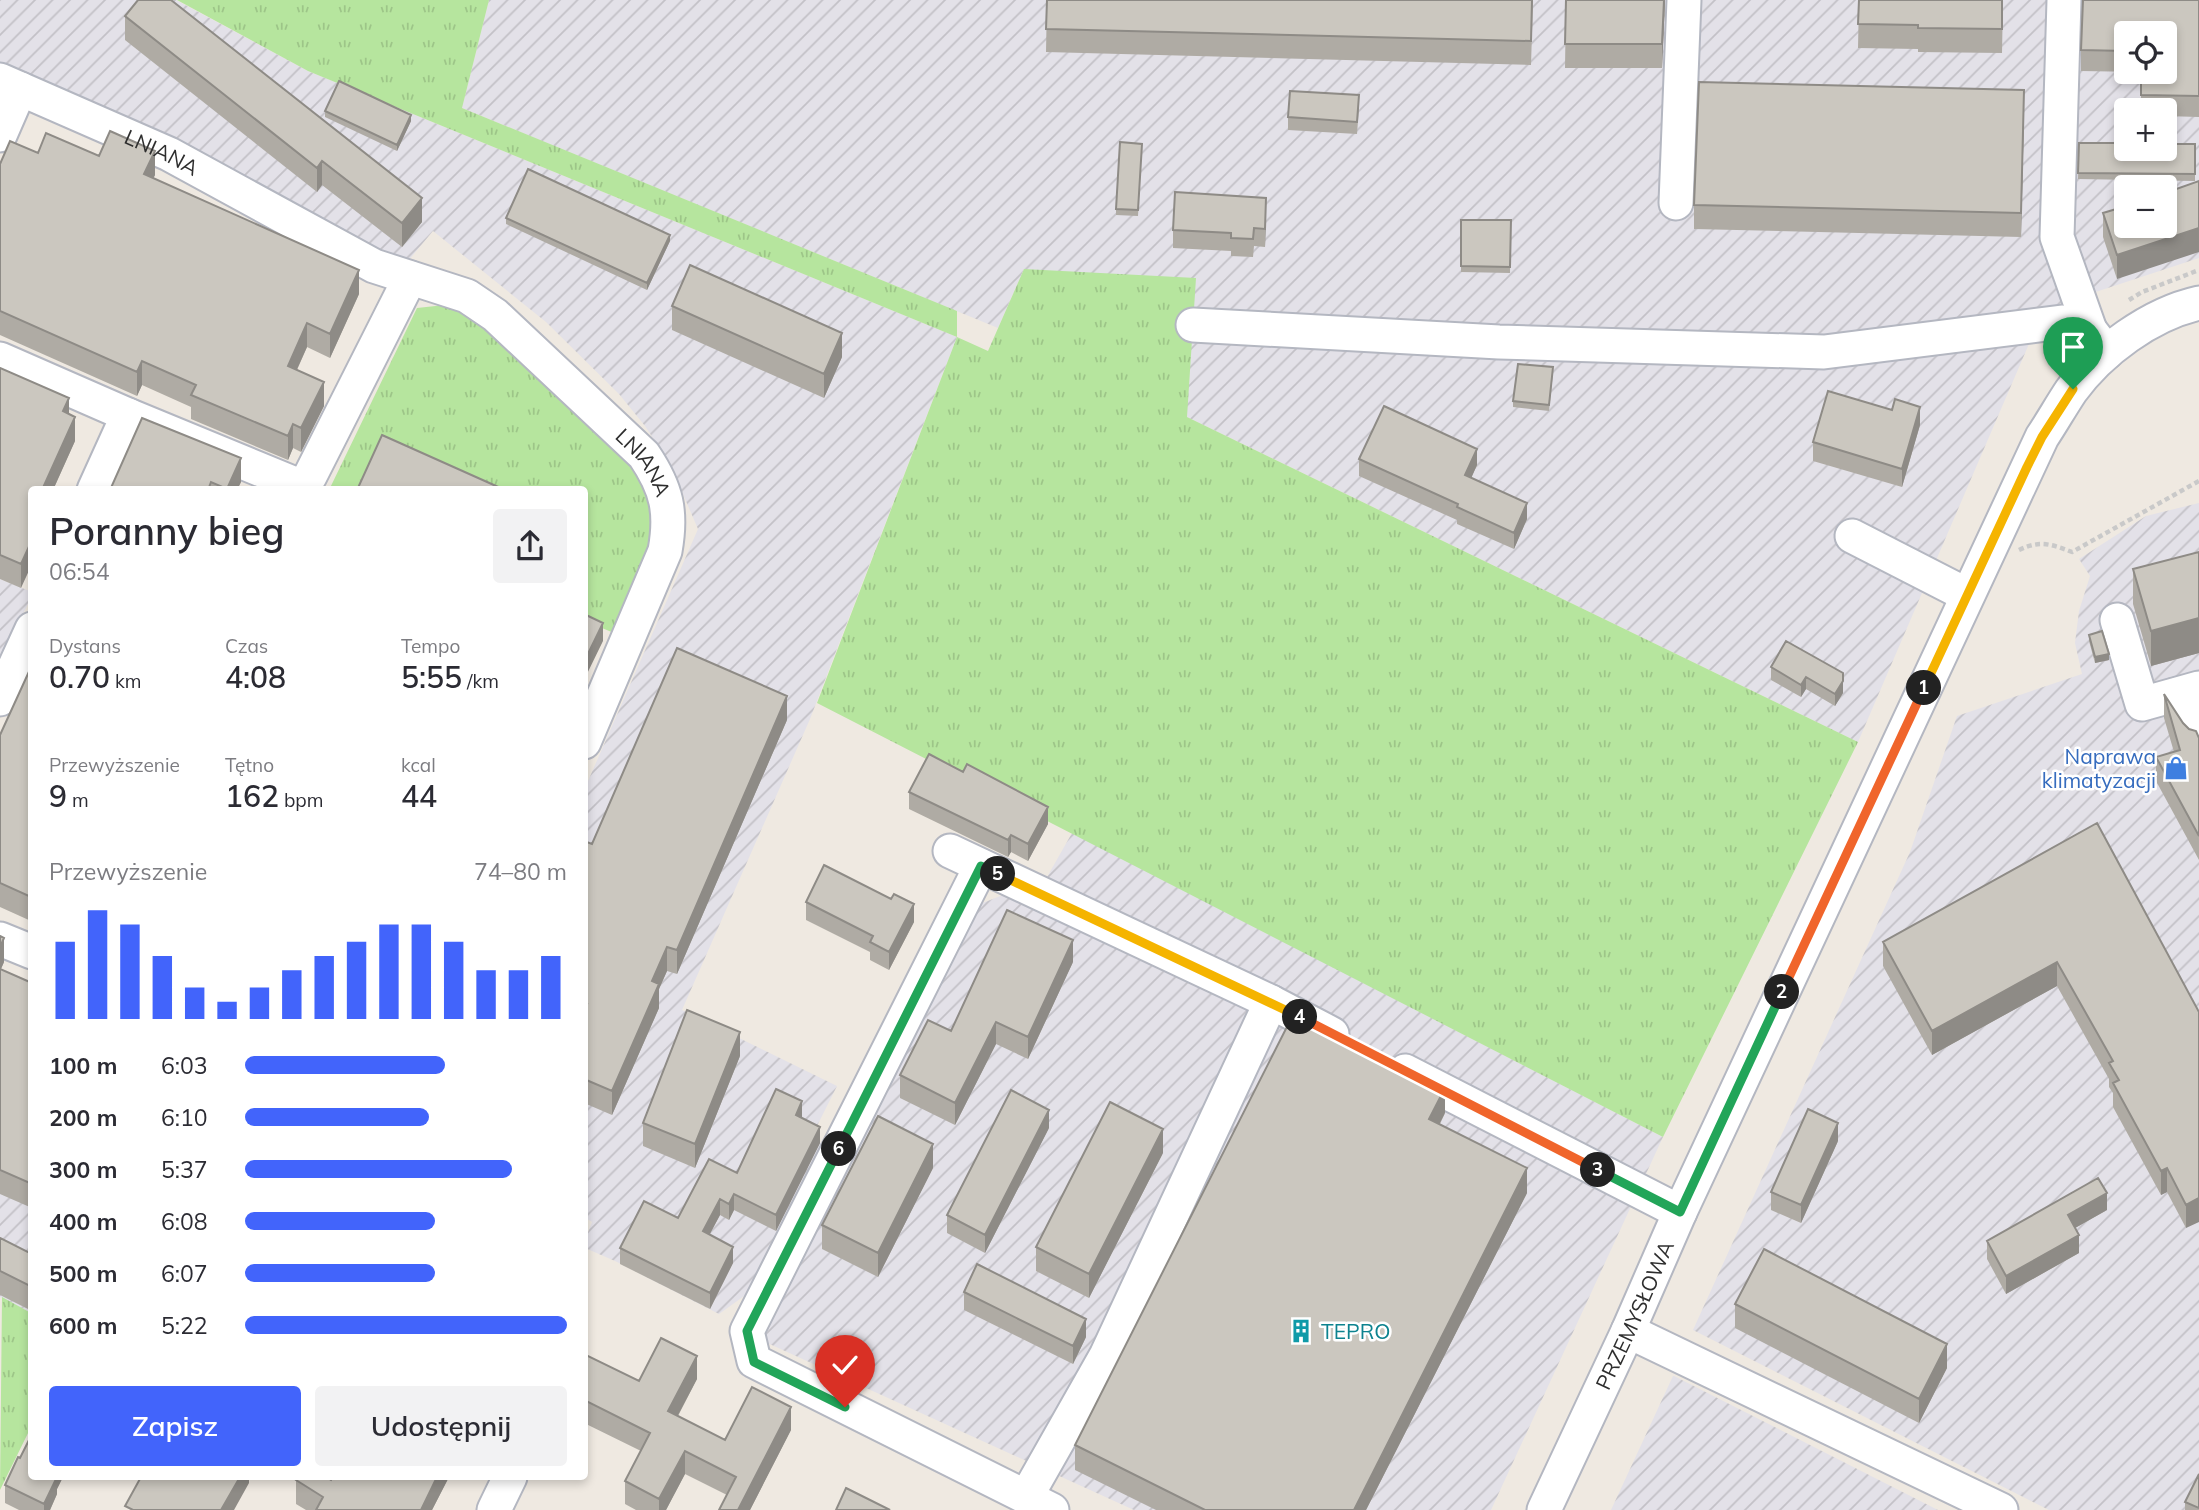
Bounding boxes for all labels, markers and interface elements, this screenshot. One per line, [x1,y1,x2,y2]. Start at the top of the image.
map controls [2114,21,2177,238]
button: locate [2114,21,2177,84]
button: + [2114,98,2177,161]
street label: LNIANA [121,123,204,181]
button: − [2114,175,2177,238]
pin [2043,317,2103,389]
icon: arrive [2054,328,2092,366]
street label: LNIANA [611,422,677,500]
text: Poranny bieg [49,507,284,555]
button: share [493,509,567,583]
text: 06:54 [49,557,109,586]
text: Dystans [49,634,121,658]
text: Czas [225,634,268,658]
text: Tempo [401,634,460,658]
text: 0.70 [49,658,110,696]
text: 4:08 [225,658,286,696]
text: 5:55 [401,658,462,696]
text: km [110,669,142,693]
text: /km [462,669,499,693]
pin: 1 [1906,670,1941,706]
text: 1 [1918,675,1929,699]
place label: Naprawa klimatyzacji [2042,743,2156,793]
text: Przewyższenie [49,753,180,777]
text: Tętno [225,753,274,777]
text: kcal [401,753,436,777]
shop icon: Naprawa klimatyzacji [2162,754,2190,782]
text: 9 [49,777,67,815]
text: 162 [225,777,279,815]
text: 44 [401,777,437,815]
text: m [67,788,89,812]
text: bpm [279,788,323,812]
pin: 5 [981,856,1016,892]
text: Przewyższenie [49,857,207,886]
text: 74–80 m [474,857,567,886]
text: 5 [992,861,1003,885]
pin: 2 [1764,974,1800,1010]
text: 2 [1776,979,1787,1003]
pin: 4 [1282,1000,1318,1034]
text: 4 [1294,1004,1305,1028]
text: 100 m [49,1051,117,1080]
text: 6:03 [161,1051,208,1080]
text: 200 m [49,1103,117,1132]
text: 6:10 [161,1103,208,1132]
pin: 6 [822,1132,856,1166]
text: 6 [833,1136,844,1160]
pin: 3 [1580,1152,1616,1188]
text: 300 m [49,1155,117,1184]
text: 5:37 [161,1155,208,1184]
text: 3 [1592,1157,1603,1181]
text: 400 m [49,1207,117,1236]
text: 6:08 [161,1207,208,1236]
street label: PRZEMYSŁOWA [1589,1236,1679,1394]
text: 500 m [49,1259,117,1288]
text: 6:07 [161,1259,208,1288]
text: 600 m [49,1311,117,1340]
text: 5:22 [161,1311,208,1340]
building icon: TEPRO [1287,1317,1315,1345]
place label: TEPRO [1321,1318,1390,1344]
pin [815,1335,875,1407]
icon: check [826,1346,864,1384]
button: Zapisz [49,1386,301,1466]
button: Udostępnij [315,1386,567,1466]

